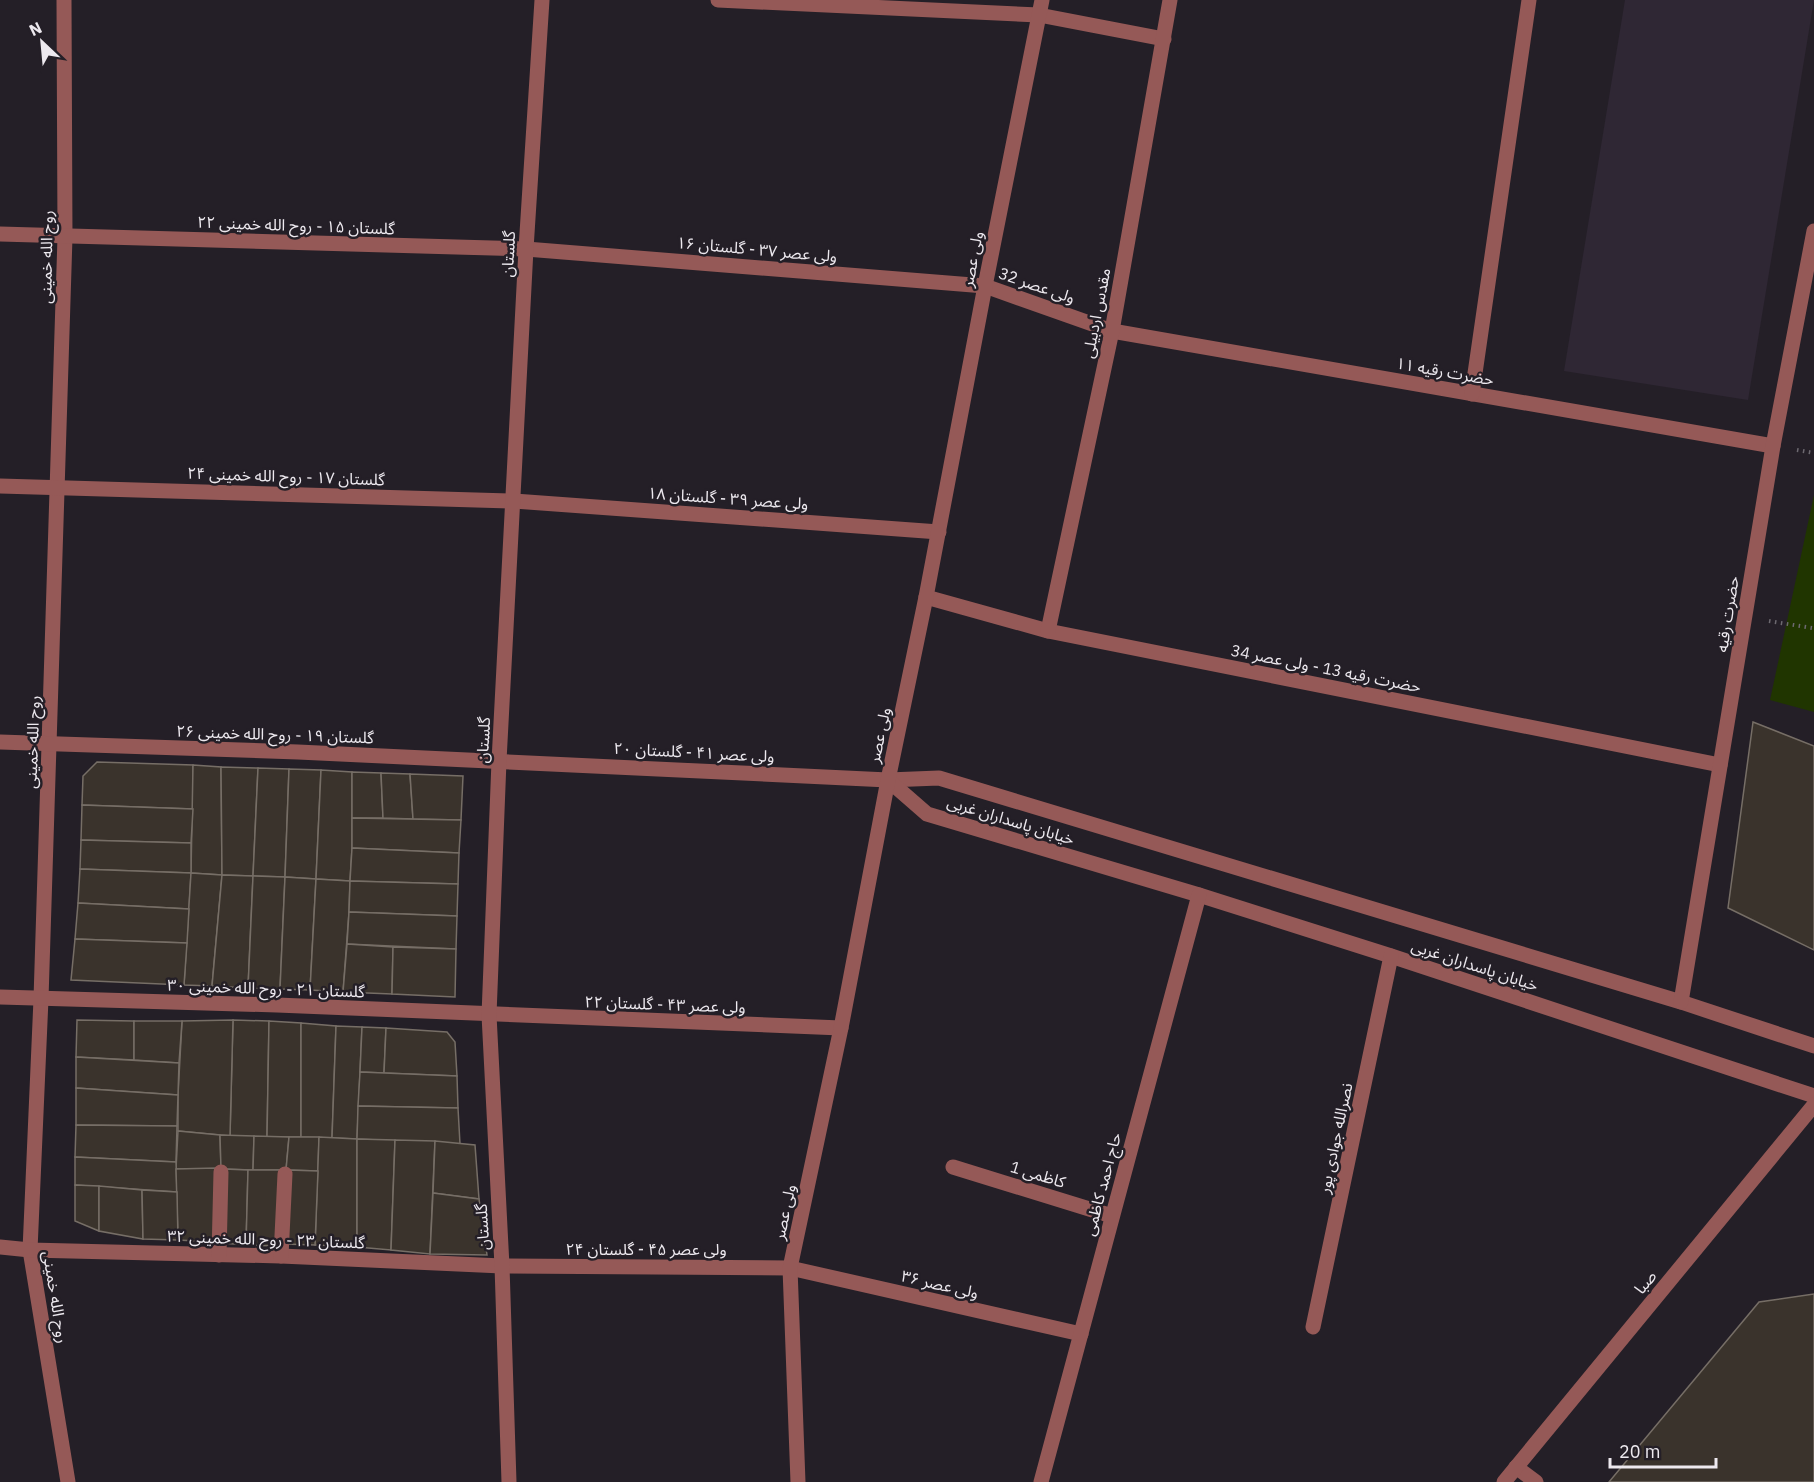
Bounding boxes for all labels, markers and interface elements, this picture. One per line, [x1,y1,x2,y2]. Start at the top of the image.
north arrow [12,12,72,72]
text: N [26,17,45,40]
street label: روح الله خمینی [35,210,60,304]
street label: گلستان ۱۵ - روح الله خمینی ۲۲ [197,212,396,241]
street label: ولی عصر [957,229,987,290]
street label: گلستان [497,230,519,278]
street label: ولی عصر ۳۷ - گلستان ۱۶ [676,232,838,266]
street label: ولی عصر 32 [996,263,1078,307]
street label: مقدس اردبیلی [1077,266,1115,360]
street label: حضرت رقیه ۱۱ [1395,353,1495,389]
street label: گلستان ۱۷ - روح الله خمینی ۲۴ [187,463,386,492]
street label: ولی عصر ۳۹ - گلستان ۱۸ [647,482,809,514]
street label: حضرت رقیه [1711,574,1743,654]
street label: حضرت رقیه 13 - ولی عصر 34 [1229,640,1423,696]
street label: روح الله خمینی [20,695,47,789]
street label: ولی عصر [863,705,895,766]
street label: گلستان [472,716,494,764]
street label: گلستان ۱۹ - روح الله خمینی ۲۶ [176,721,375,750]
street label: ولی عصر ۴۱ - گلستان ۲۰ [613,738,775,766]
street label: خیابان پاسداران غربی [945,791,1077,850]
street label: خیابان پاسداران غربی [1409,935,1541,996]
street label: گلستان ۲۱ - روح الله خمینی ۳۰ [167,975,366,1004]
street label: ولی عصر ۴۳ - گلستان ۲۲ [584,991,746,1017]
street label: نصرالله جوادی پور [1313,1081,1358,1196]
street label: حاج احمد کاظمی [1079,1130,1128,1239]
street label: کاظمی 1 [1008,1156,1068,1192]
street label: ولی عصر [768,1182,800,1243]
street label: گلستان [471,1203,493,1251]
street label: گلستان ۲۳ - روح الله خمینی ۳۲ [167,1226,366,1255]
street label: ولی عصر ۴۵ - گلستان ۲۴ [565,1239,727,1259]
street label: روح الله خمینی [36,1249,73,1345]
street label: ولی عصر ۳۶ [899,1265,981,1303]
street label: صبا [1629,1266,1661,1298]
scale bar [1610,1431,1716,1469]
text: 20 m [1619,1440,1661,1463]

